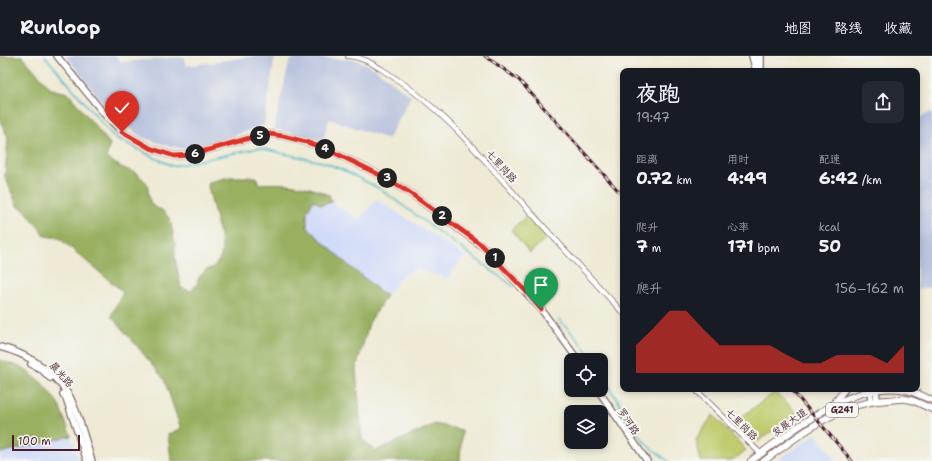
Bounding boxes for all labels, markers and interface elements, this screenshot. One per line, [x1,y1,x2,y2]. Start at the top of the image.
text: Runloop [20,15,100,40]
text: 地图 [784,19,812,37]
text: 路线 [834,19,862,37]
text: 收藏 [884,19,912,37]
text: 夜跑 [636,79,680,108]
button: share [862,81,904,123]
pin [105,91,139,132]
icon: check [111,97,133,119]
text: 19:47 [636,109,670,126]
pin: 5 [250,126,270,146]
text: 5 [257,128,263,143]
pin: 4 [315,139,335,159]
text: 4 [321,141,329,156]
pin: 6 [185,144,205,164]
text: 6 [191,146,199,161]
street label: 七里岗路 [483,147,520,186]
text: 距离 [636,152,658,167]
text: 用时 [727,152,749,167]
text: 配速 [819,152,841,167]
text: 0.72 [636,167,673,189]
text: 4:49 [727,167,767,189]
text: 6:42 [819,167,858,189]
pin: 3 [377,168,397,188]
text: 3 [383,170,391,185]
text: km [673,173,692,188]
text: /km [858,173,882,188]
pin: 2 [432,206,452,226]
text: 2 [438,208,446,223]
text: 爬升 [636,220,658,235]
text: 心率 [727,220,749,235]
text: kcal [819,220,840,235]
text: 7 [636,235,648,257]
text: 171 [727,235,754,257]
text: 50 [819,235,841,257]
text: m [648,241,661,256]
text: bpm [754,241,780,256]
pin: 1 [485,248,505,268]
text: 1 [492,250,498,265]
pin [524,268,558,309]
icon: arrive [530,274,552,296]
text: 爬升 [636,280,662,297]
text: 156–162 m [835,280,904,297]
map controls [564,353,608,449]
button: locate [564,353,608,397]
street label: 晨光路 [47,359,76,390]
road number: G241 [826,403,858,417]
button: layers [564,405,608,449]
street label: 罗河路 [615,405,642,437]
street label: 发展大道 [769,405,809,439]
street label: 七里岗路 [723,406,760,443]
scale bar [12,433,80,452]
text: 100 m [18,434,51,449]

